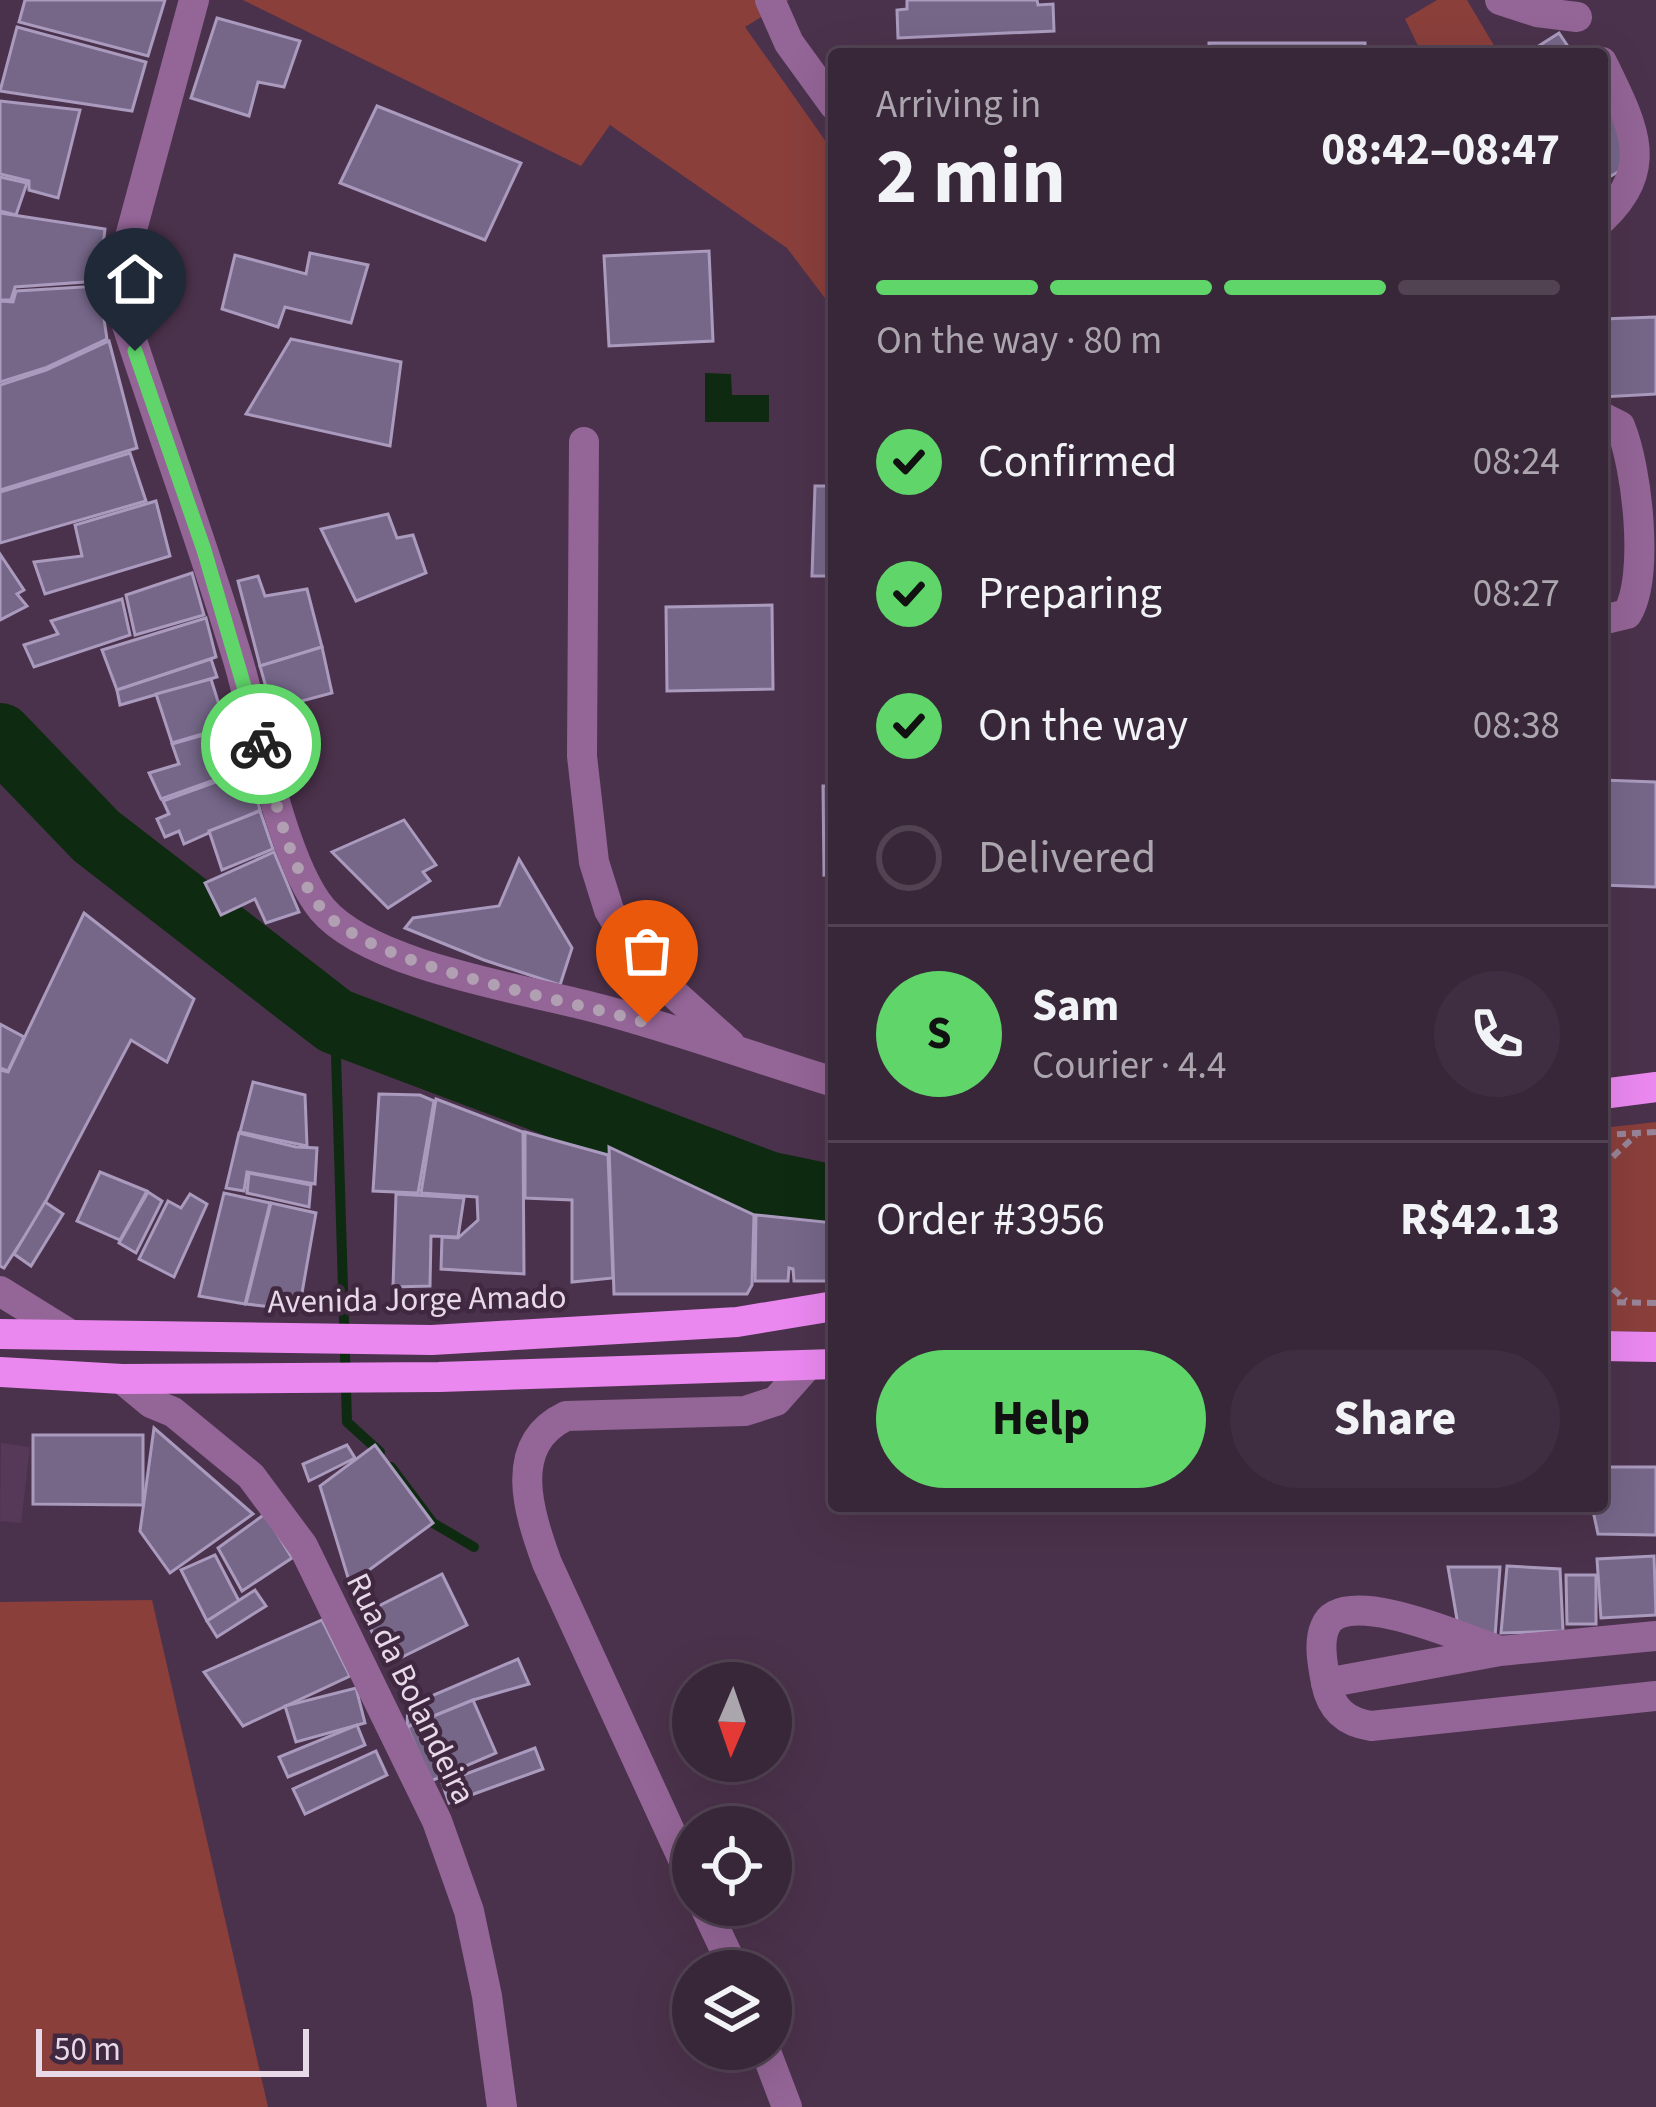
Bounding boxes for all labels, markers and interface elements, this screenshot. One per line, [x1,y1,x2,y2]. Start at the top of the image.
text: Arriving in [876,77,1041,133]
text: 08:42–08:47 [1321,118,1560,182]
text: 2 min [876,122,1066,233]
pin [84,228,186,351]
icon: home [102,246,168,312]
text: On the way · 80 m [876,313,1162,369]
icon: check [876,429,942,495]
text: Confirmed [978,430,1177,494]
text: 08:24 [1473,434,1560,490]
icon: check [876,561,942,627]
text: Preparing [978,562,1162,626]
text: 08:27 [1473,566,1560,622]
courier [201,684,321,804]
icon: check [876,693,942,759]
text: On the way [978,694,1188,758]
text: 08:38 [1473,698,1560,754]
icon: bike [228,711,294,777]
text: Delivered [978,826,1156,890]
pin [596,900,698,1023]
icon: bag [614,918,680,984]
button: phone [1434,971,1560,1097]
text: Sam [1032,974,1119,1038]
text: S [926,1002,952,1066]
text: Courier · 4.4 [1032,1038,1226,1094]
text: Order #3956 [876,1188,1105,1252]
text: R$42.13 [1400,1188,1560,1252]
street label: Avenida Jorge Amado [267,1273,567,1326]
button: Help [876,1350,1206,1488]
button: Share [1230,1350,1560,1488]
street label: Rua da Bolandeira [334,1565,487,1812]
north arrow [672,1662,792,1782]
map controls [672,1662,792,2070]
button: locate [672,1806,792,1926]
button: layers [672,1950,792,2070]
scale bar [36,2023,309,2076]
text: 50 m [54,2026,121,2073]

